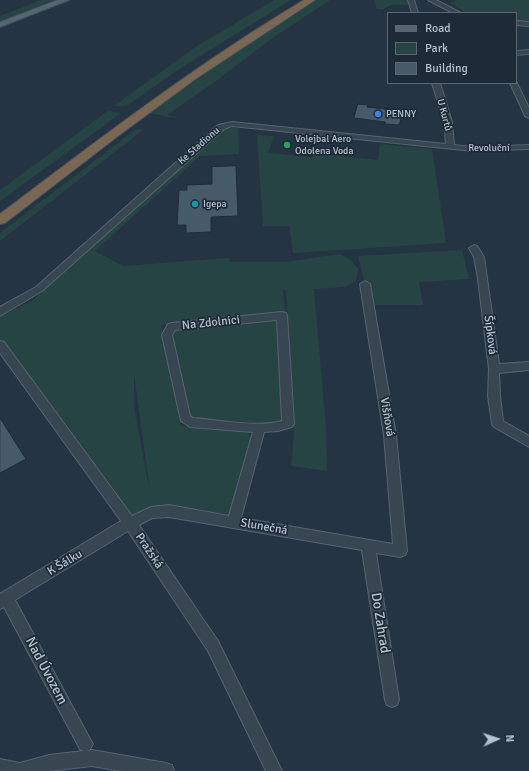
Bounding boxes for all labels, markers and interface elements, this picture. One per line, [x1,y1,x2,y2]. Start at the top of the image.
legend [387,12,517,84]
text: Road [425,21,451,36]
text: Park [425,41,448,56]
text: Building [425,61,468,76]
street label: U Kurtů [434,98,454,132]
place label: PENNY [386,108,416,120]
marker: PENNY [373,109,383,119]
street label: Ke Stadionu [176,125,222,167]
place label: Volejbal Aero Odolena Voda [295,133,353,156]
marker: Volejbal Aero Odolena Voda [282,140,292,150]
street label: Revoluční [468,142,510,154]
place label: Igepa [203,198,227,210]
marker: Igepa [190,199,200,209]
street label: Na Zdolnici [181,313,241,333]
street label: Šípková [480,314,500,356]
street label: Višňová [377,396,397,438]
street label: Slunečná [239,516,289,538]
street label: Pražská [132,530,166,572]
street label: K Šálku [45,547,85,579]
street label: Do Zahrad [367,591,393,655]
street label: Nad Úvozem [21,634,71,708]
north arrow [477,719,517,759]
text: N [503,734,516,743]

